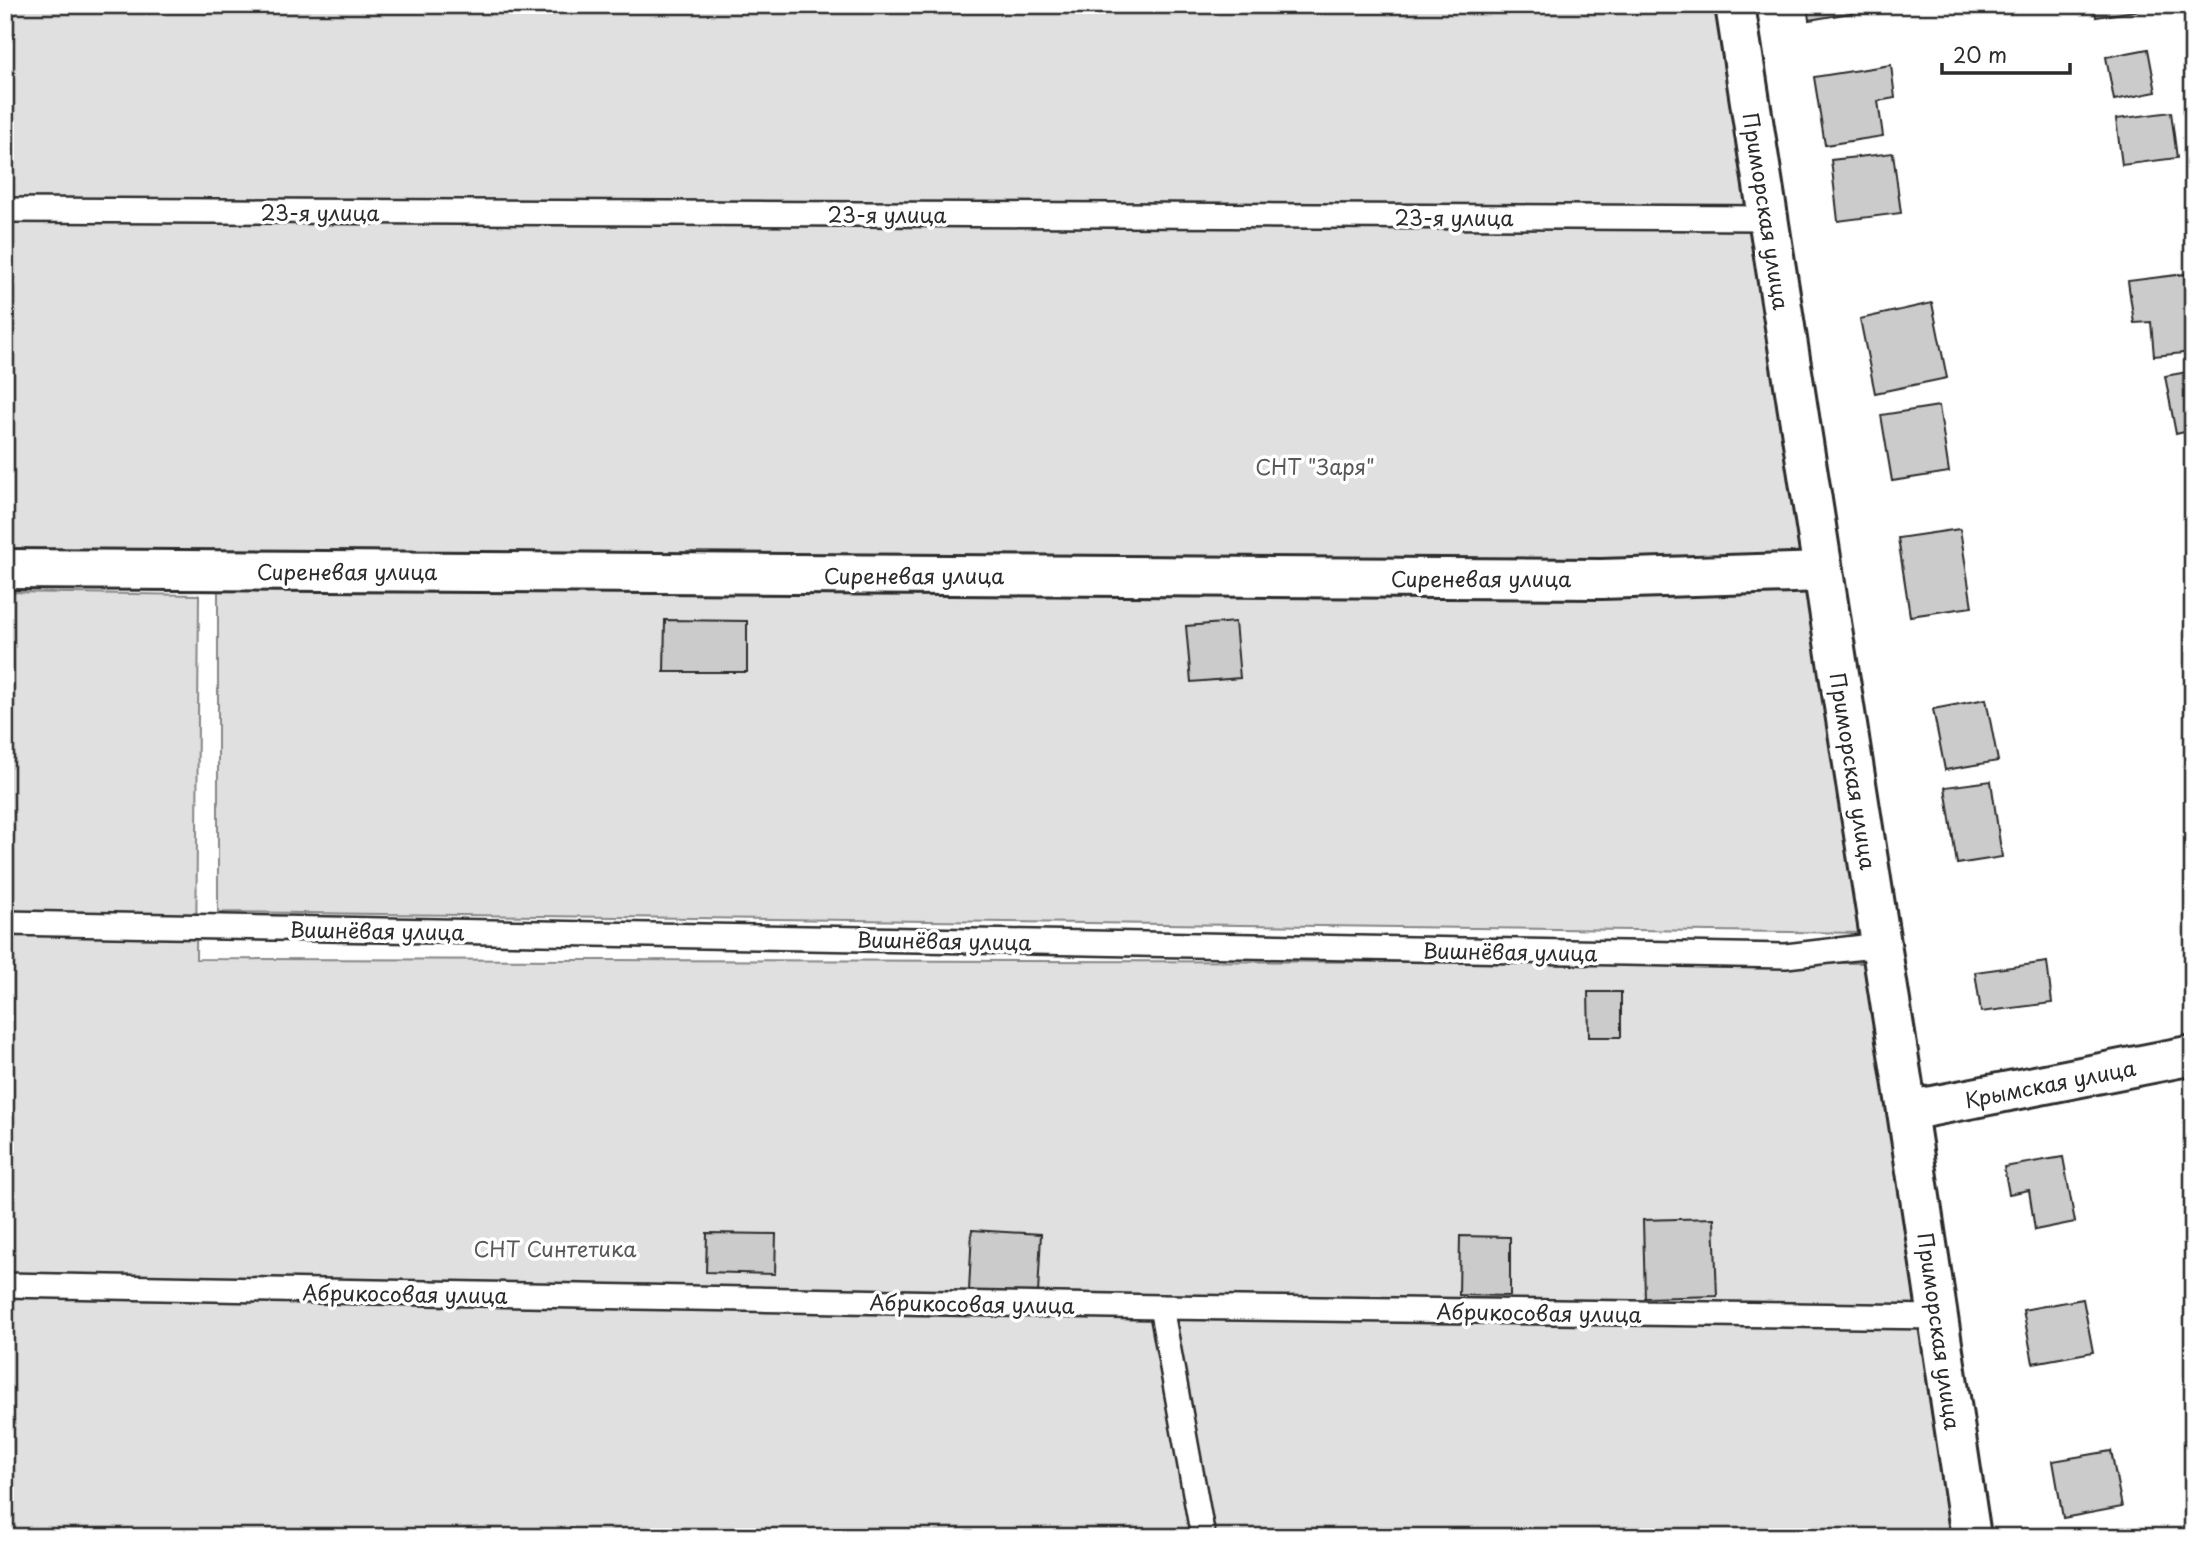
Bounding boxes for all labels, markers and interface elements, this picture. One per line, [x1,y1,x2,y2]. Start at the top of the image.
scale bar [1942,32,2070,76]
text: 20 m [1953,38,2007,70]
street label: Приморская улица [1736,110,1799,313]
street label: 23-я улица [260,196,380,228]
street label: 23-я улица [827,198,947,230]
street label: 23-я улица [1394,201,1514,233]
park label: СНТ "Заря" [1255,450,1375,482]
street label: Сиреневая улица [257,555,438,587]
street label: Сиреневая улица [824,559,1005,591]
street label: Сиреневая улица [1391,562,1572,594]
street label: Приморская улица [1823,670,1886,873]
street label: Вишнёвая улица [289,912,465,948]
street label: Вишнёвая улица [856,922,1032,958]
street label: Вишнёвая улица [1422,933,1598,969]
street label: Крымская улица [1962,1051,2139,1115]
street label: Приморская улица [1910,1230,1970,1433]
park label: СНТ Синтетика [474,1232,637,1264]
street label: Абрикосовая улица [302,1275,509,1311]
street label: Абрикосовая улица [869,1285,1076,1321]
street label: Абрикосовая улица [1436,1294,1643,1330]

